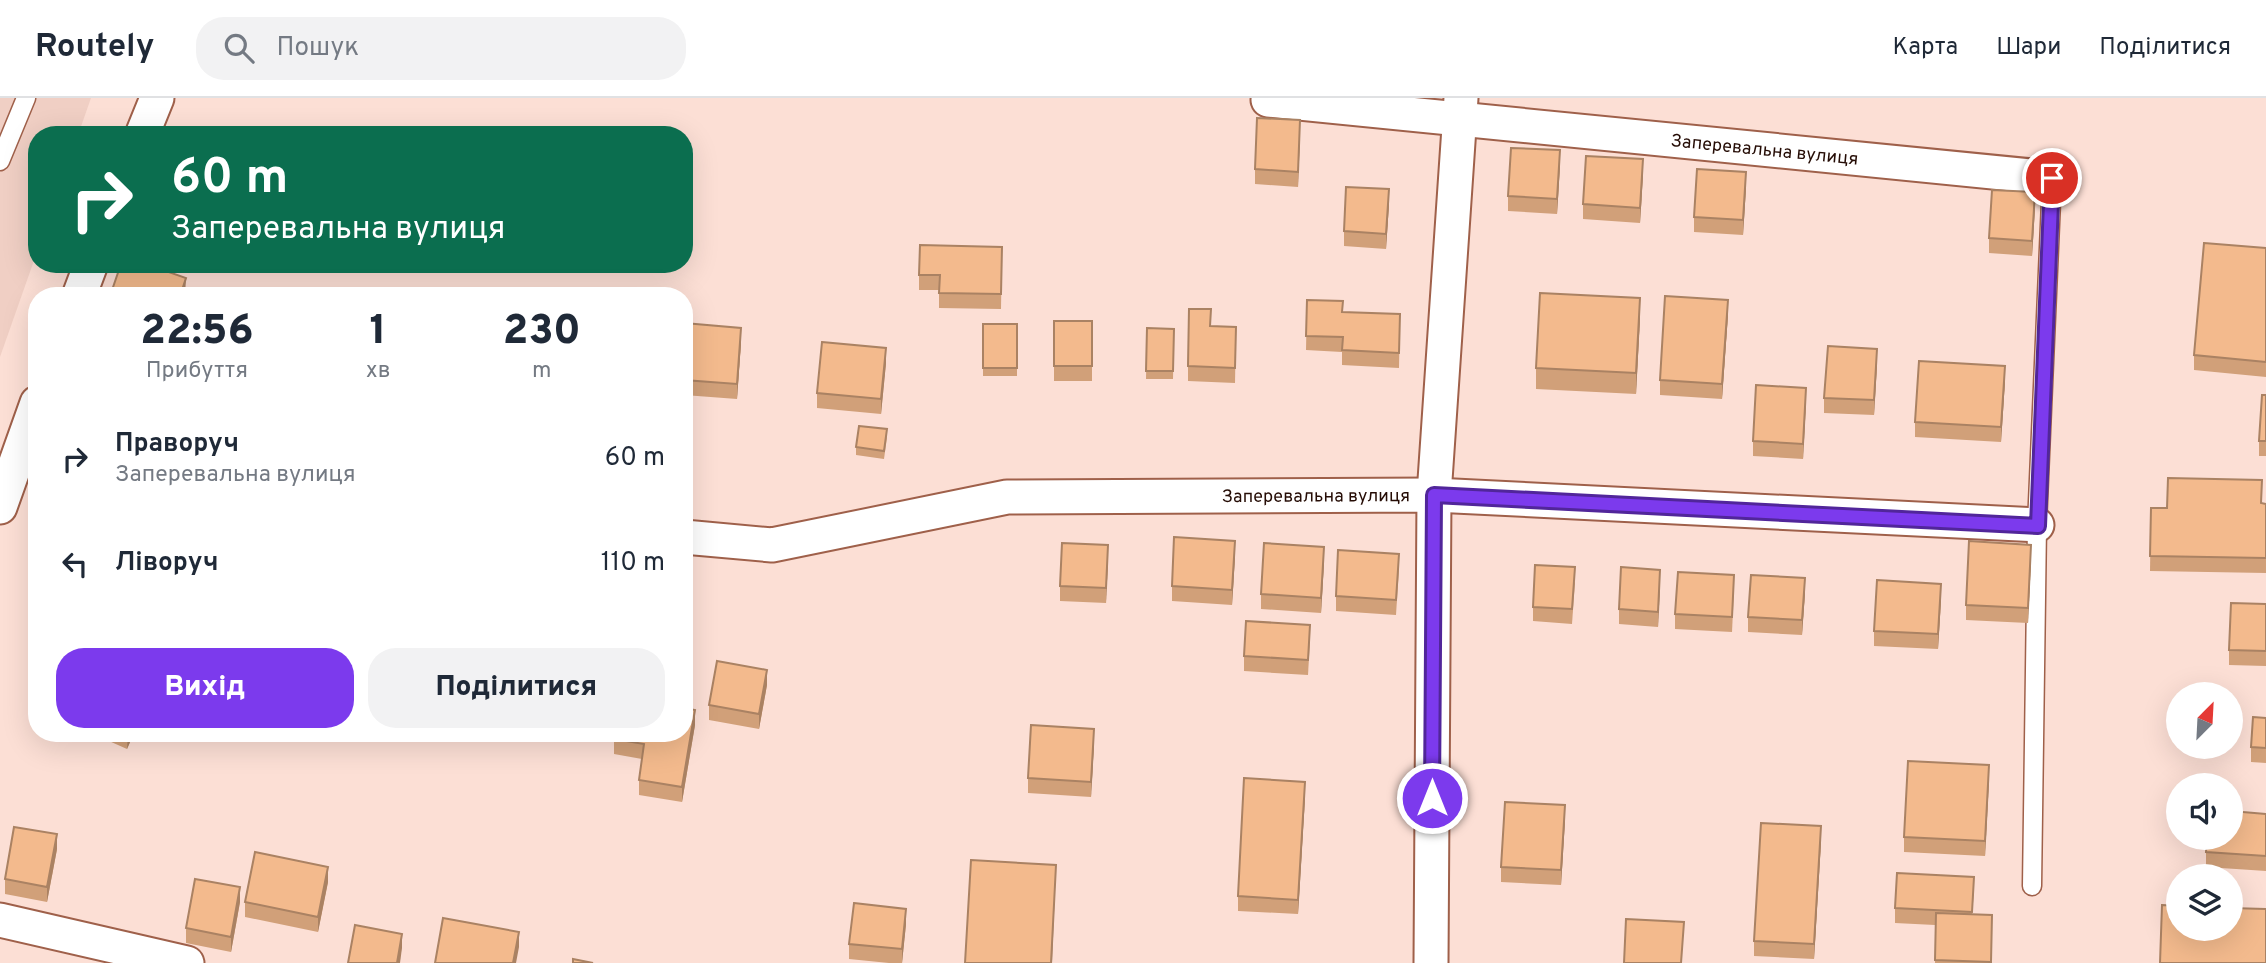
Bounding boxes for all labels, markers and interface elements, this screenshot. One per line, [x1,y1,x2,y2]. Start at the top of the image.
search box [196,17,686,80]
text: Routely [35,27,154,69]
icon: search [220,29,258,67]
text: Пошук [276,32,359,65]
text: Карта [1893,33,1958,63]
text: Шари [1996,33,2061,63]
text: Поділитися [2099,33,2231,63]
street label: Заперевальна вулиця [1670,130,1859,172]
pin [2022,148,2082,208]
text: 60 m [171,149,289,211]
icon: right [56,154,147,245]
icon: arrive [2033,159,2071,197]
text: Заперевальна вулиця [171,210,506,250]
text: 22:56 [140,306,254,359]
text: 1 [370,306,387,359]
text: 230 [503,306,581,359]
text: Прибуття [146,357,248,386]
text: хв [366,357,391,386]
text: m [532,357,552,386]
text: Праворуч [115,428,239,461]
icon: right [56,440,94,478]
text: 60 m [605,442,665,475]
text: Заперевальна вулиця [115,461,355,490]
street label: Заперевальна вулиця [1222,485,1410,509]
icon: left [56,545,94,583]
text: Ліворуч [115,547,218,580]
text: 110 m [601,547,665,580]
button: Вихід [56,648,354,728]
button: Поділитися [368,648,665,728]
north arrow [2166,682,2244,760]
map controls [2166,682,2243,941]
position arrow [1395,761,1469,835]
button: sound [2166,773,2243,850]
button: layers [2166,864,2243,941]

